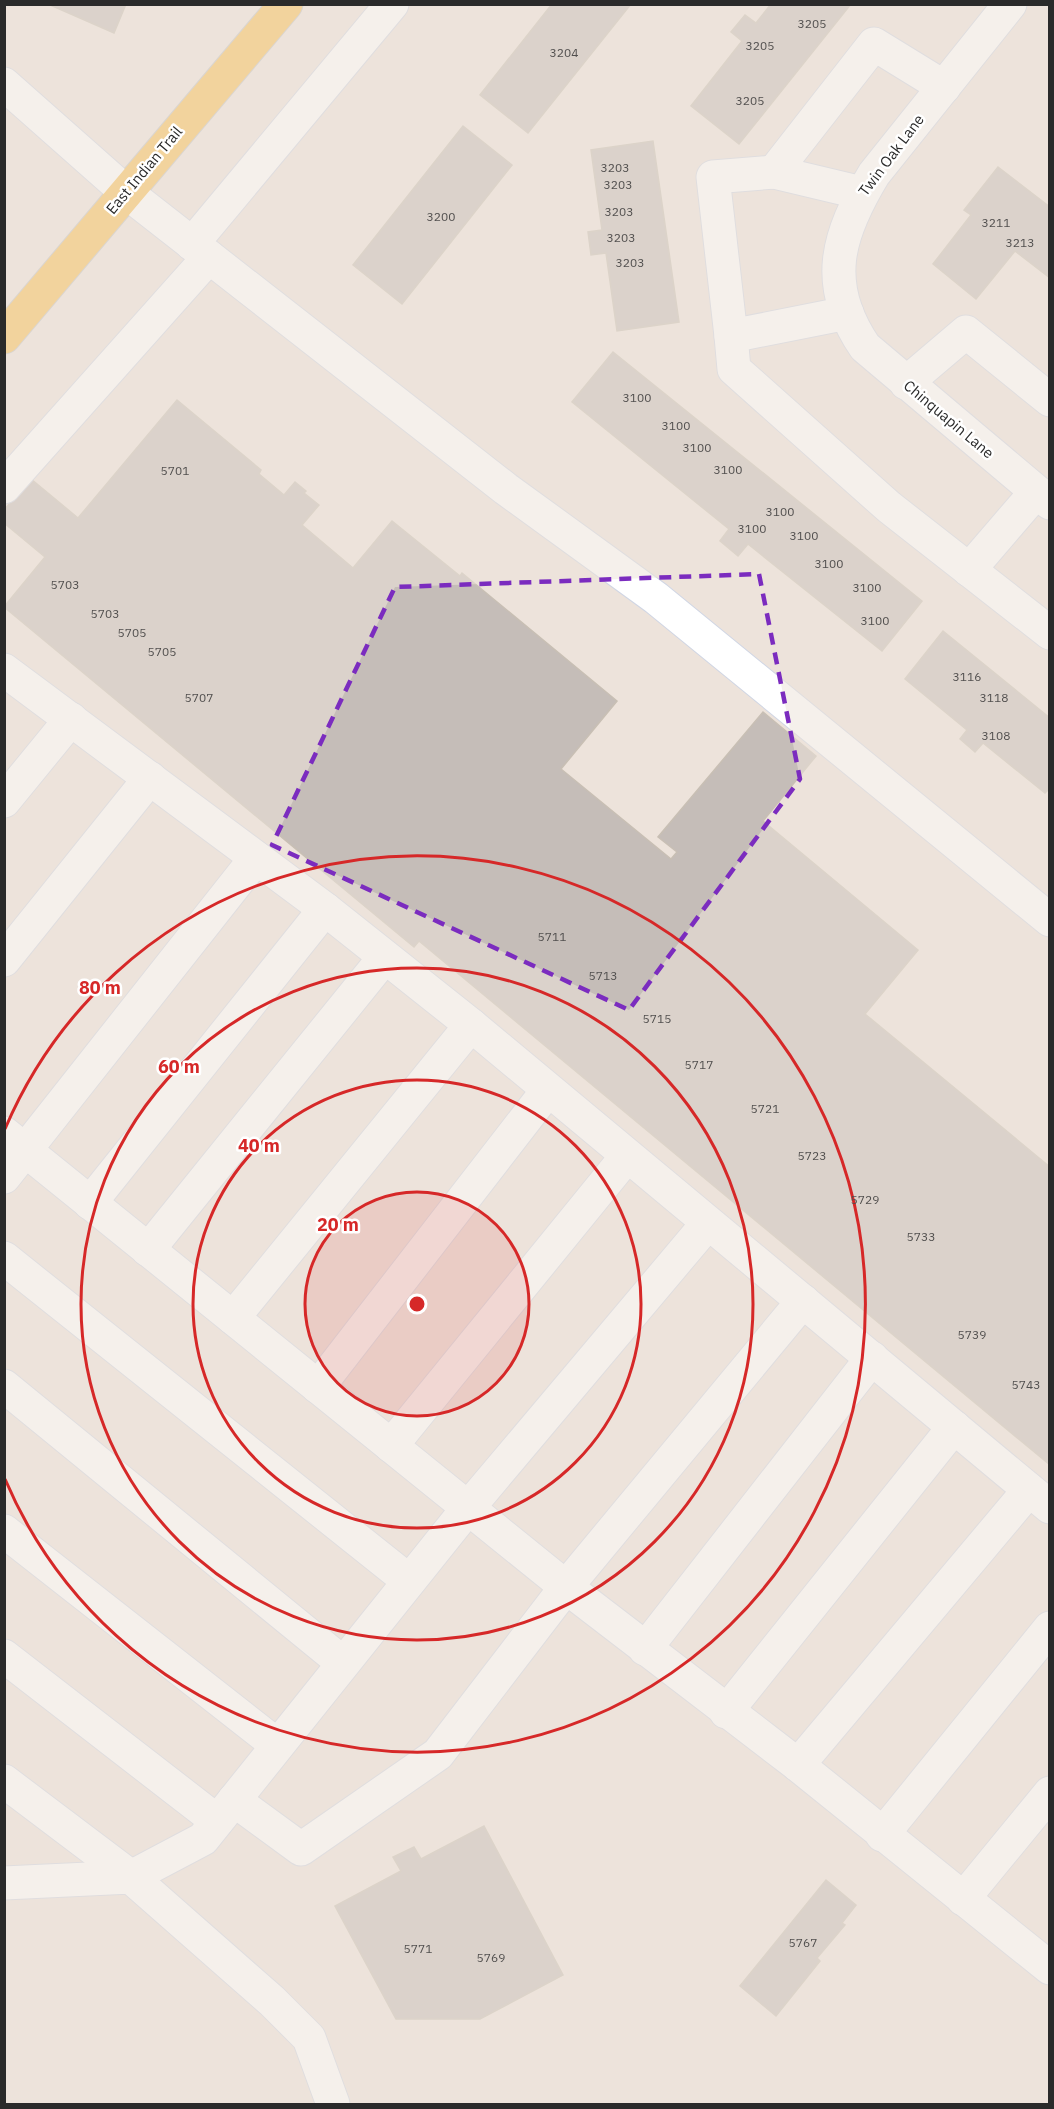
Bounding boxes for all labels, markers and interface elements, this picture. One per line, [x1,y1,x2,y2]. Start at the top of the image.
house number: 3205 [798,16,826,31]
house number: 3205 [746,38,774,53]
house number: 3204 [550,45,578,60]
house number: 3205 [736,93,764,108]
street label: Twin Oak Lane [854,110,928,200]
street label: East Indian Trail [102,122,186,218]
house number: 3203 [601,160,629,175]
house number: 3203 [604,177,632,192]
house number: 3203 [605,204,633,219]
house number: 3200 [427,209,455,224]
house number: 3211 [982,215,1010,230]
house number: 3203 [607,230,635,245]
house number: 3213 [1006,235,1034,250]
house number: 3203 [616,255,644,270]
street label: Chinquapin Lane [900,376,998,462]
house number: 3100 [623,390,651,405]
house number: 3100 [662,418,690,433]
house number: 3100 [683,440,711,455]
house number: 3100 [714,462,742,477]
house number: 5701 [161,463,189,478]
house number: 3100 [766,504,794,519]
house number: 3100 [738,521,766,536]
house number: 3100 [790,528,818,543]
house number: 3100 [815,556,843,571]
house number: 5703 [51,577,79,592]
house number: 3100 [853,580,881,595]
house number: 5703 [91,606,119,621]
house number: 3100 [861,613,889,628]
house number: 5705 [118,625,146,640]
house number: 5705 [148,644,176,659]
house number: 3116 [953,669,981,684]
house number: 5707 [185,690,213,705]
house number: 3118 [980,690,1008,705]
house number: 3108 [982,728,1010,743]
house number: 5711 [538,929,566,944]
house number: 5713 [589,968,617,983]
text: 80 m [79,976,121,999]
house number: 5715 [643,1011,671,1026]
text: 60 m [158,1055,200,1078]
house number: 5717 [685,1057,713,1072]
house number: 5721 [751,1101,779,1116]
text: 40 m [238,1134,280,1157]
house number: 5723 [798,1148,826,1163]
house number: 5729 [851,1192,879,1207]
text: 20 m [317,1213,359,1236]
house number: 5733 [907,1229,935,1244]
centre of rings [407,1294,427,1314]
house number: 5739 [958,1327,986,1342]
house number: 5743 [1012,1377,1040,1392]
house number: 5767 [789,1935,817,1950]
house number: 5771 [404,1941,432,1956]
house number: 5769 [477,1950,505,1965]

